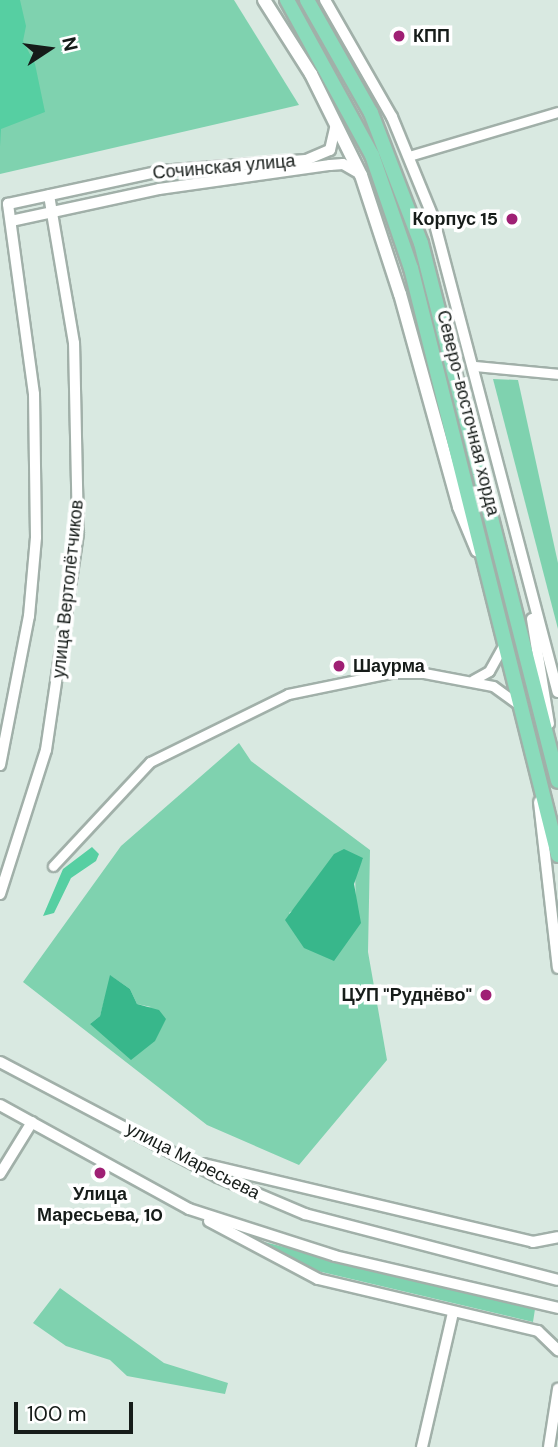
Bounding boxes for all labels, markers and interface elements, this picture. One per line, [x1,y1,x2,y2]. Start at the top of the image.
north arrow [14,14,84,84]
place label: КПП [413,25,450,47]
marker: КПП [391,28,407,44]
text: N [56,35,84,54]
street label: Сочинская улица [152,150,296,184]
place label: Корпус 15 [413,208,498,230]
marker: Корпус 15 [504,211,520,227]
street label: Северо-восточная хорда [432,308,504,518]
street label: улица Вертолётчиков [48,499,88,679]
place label: Шаурма [353,655,425,677]
marker: Шаурма [331,658,347,674]
place label: ЦУП "Руднёво" [342,984,472,1006]
marker: ЦУП "Руднёво" [478,987,494,1003]
street label: улица Маресьева [122,1118,264,1204]
marker: Улица Маресьева, 10 [92,1165,108,1181]
place label: Улица Маресьева, 10 [37,1184,163,1226]
scale bar [18,1388,136,1432]
text: 100 m [27,1400,87,1428]

